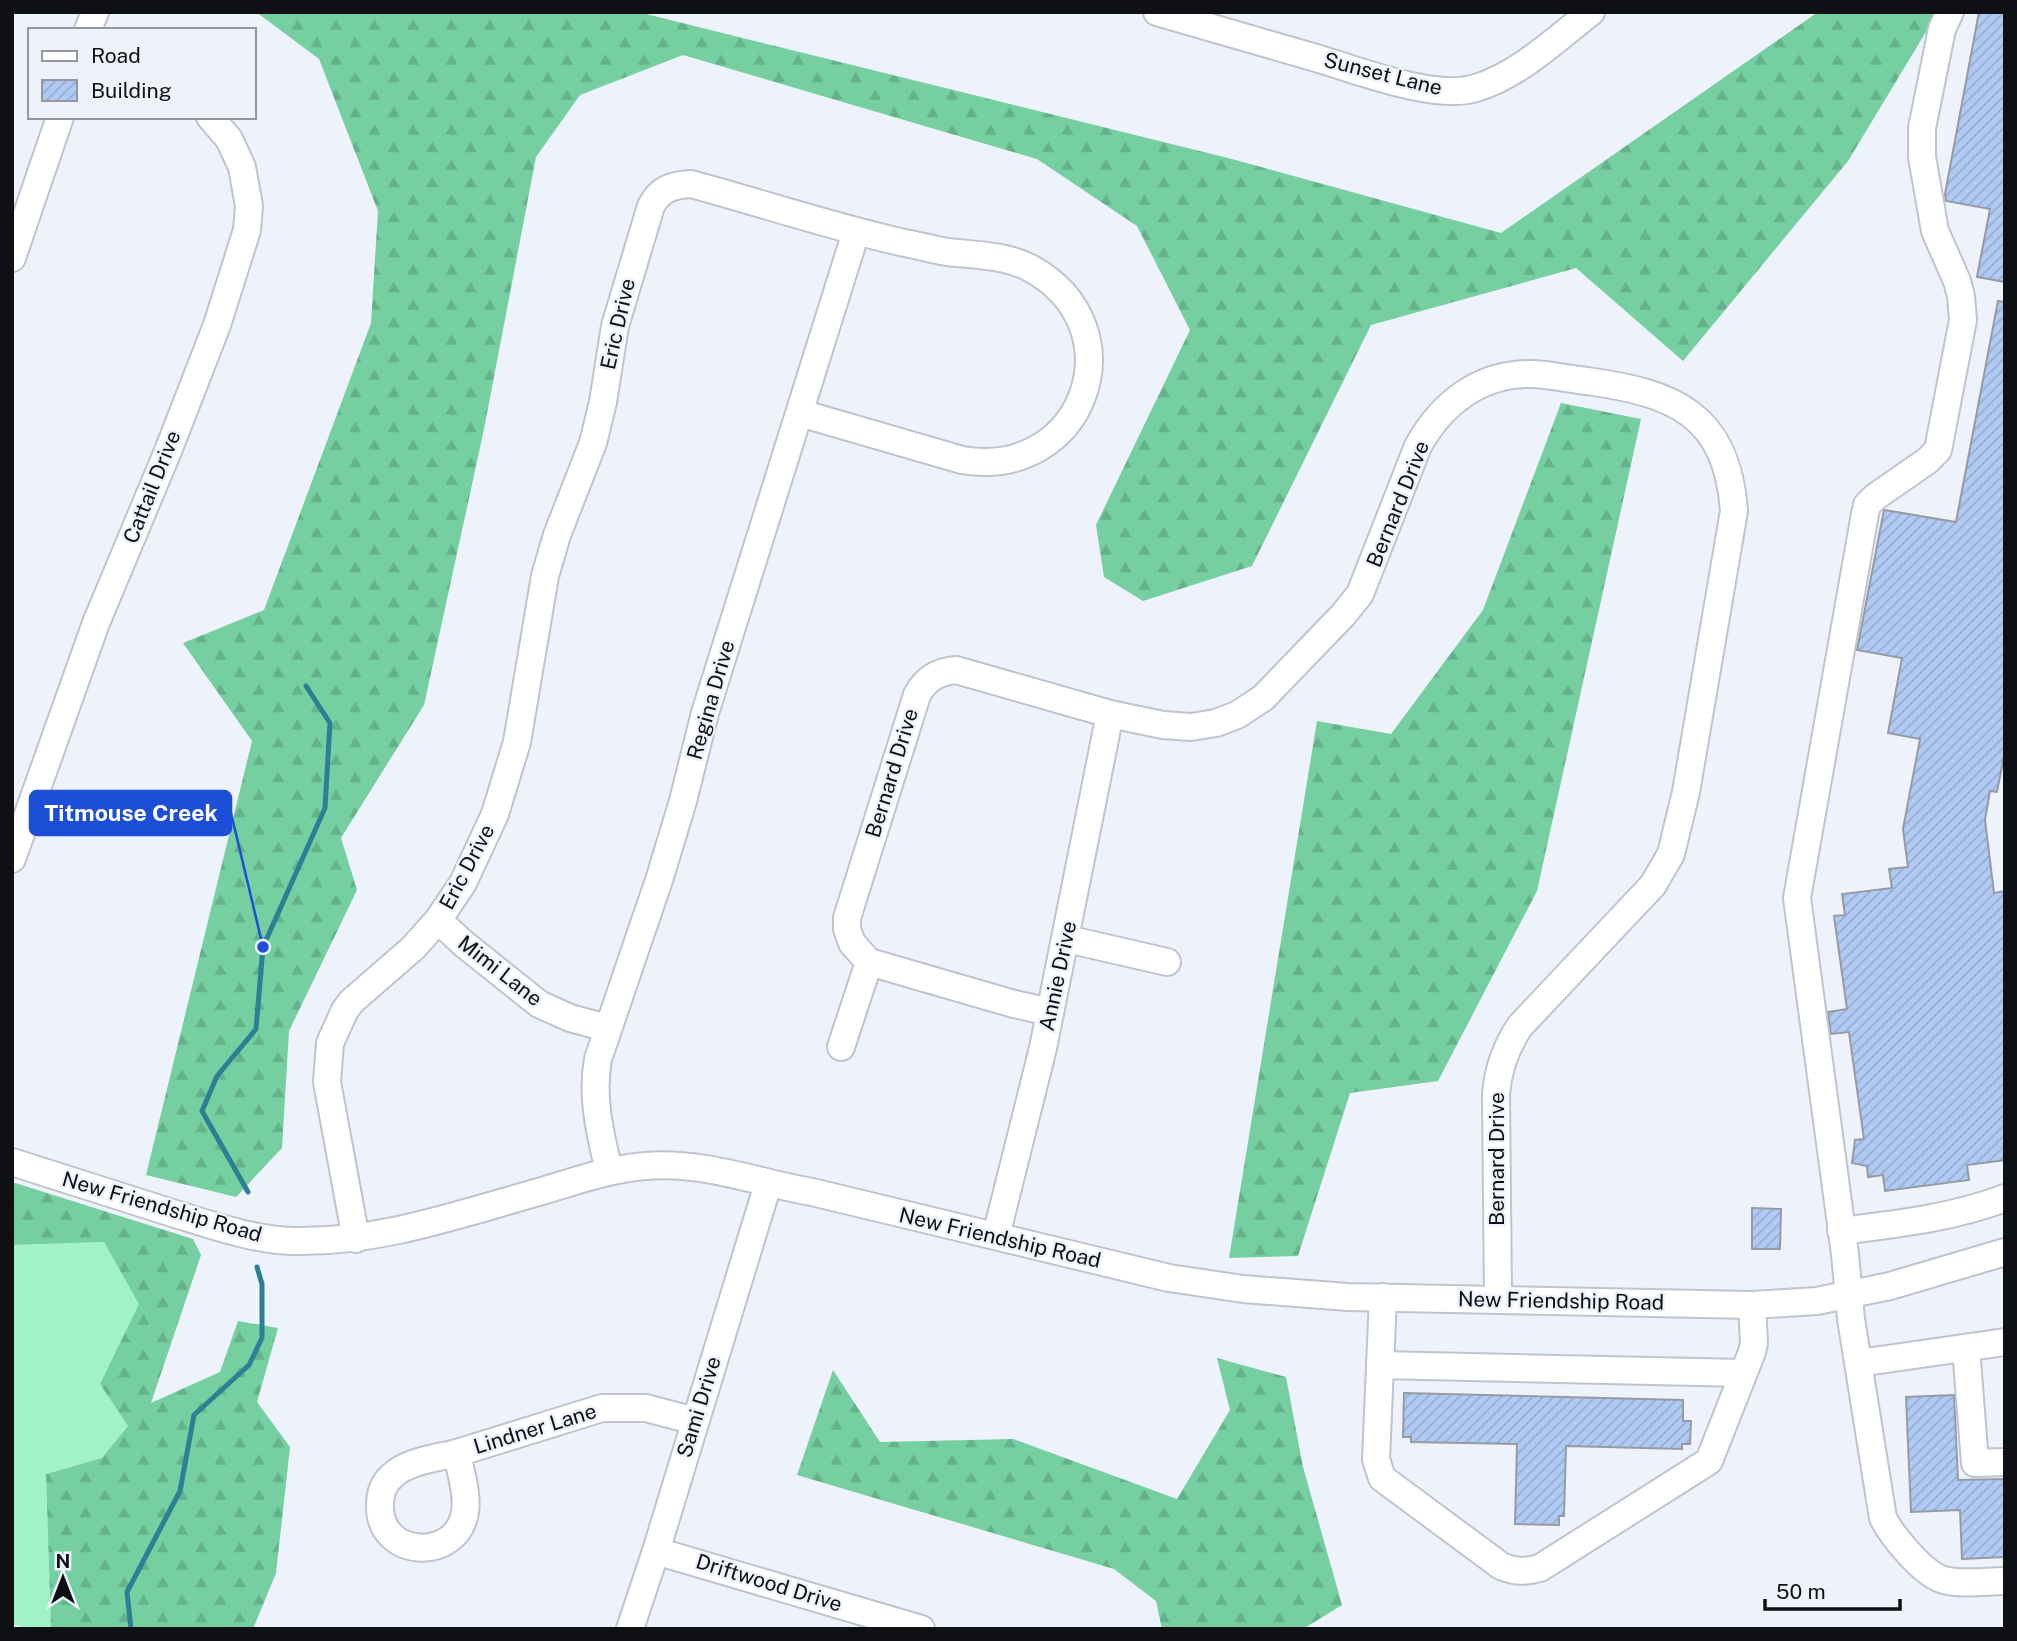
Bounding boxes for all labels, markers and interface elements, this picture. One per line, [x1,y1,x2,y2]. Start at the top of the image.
legend [28,28,256,119]
text: Road [91,43,141,68]
street label: Sunset Lane [1321,47,1445,100]
text: Building [91,78,172,103]
street label: Eric Drive [595,276,640,372]
street label: Cattail Drive [118,427,185,547]
street label: Bernard Drive [1361,437,1434,571]
street label: Regina Drive [682,637,740,762]
street label: Bernard Drive [860,705,923,841]
callout: Titmouse Creek [30,791,231,835]
text: Titmouse Creek [44,799,218,826]
street label: Eric Drive [434,820,499,914]
street label: Annie Drive [1034,919,1081,1033]
street label: Mimi Lane [453,930,547,1011]
street label: Bernard Drive [1484,1092,1509,1226]
street label: New Friendship Road [59,1166,265,1247]
street label: New Friendship Road [897,1202,1104,1273]
street label: New Friendship Road [1458,1286,1664,1315]
street label: Sami Drive [671,1353,726,1460]
street label: Lindner Lane [470,1398,599,1459]
north arrow [28,1543,98,1613]
street label: Driftwood Drive [693,1548,845,1617]
text: N [56,1550,70,1572]
scale bar [1765,1568,1900,1612]
text: 50 m [1776,1579,1826,1604]

